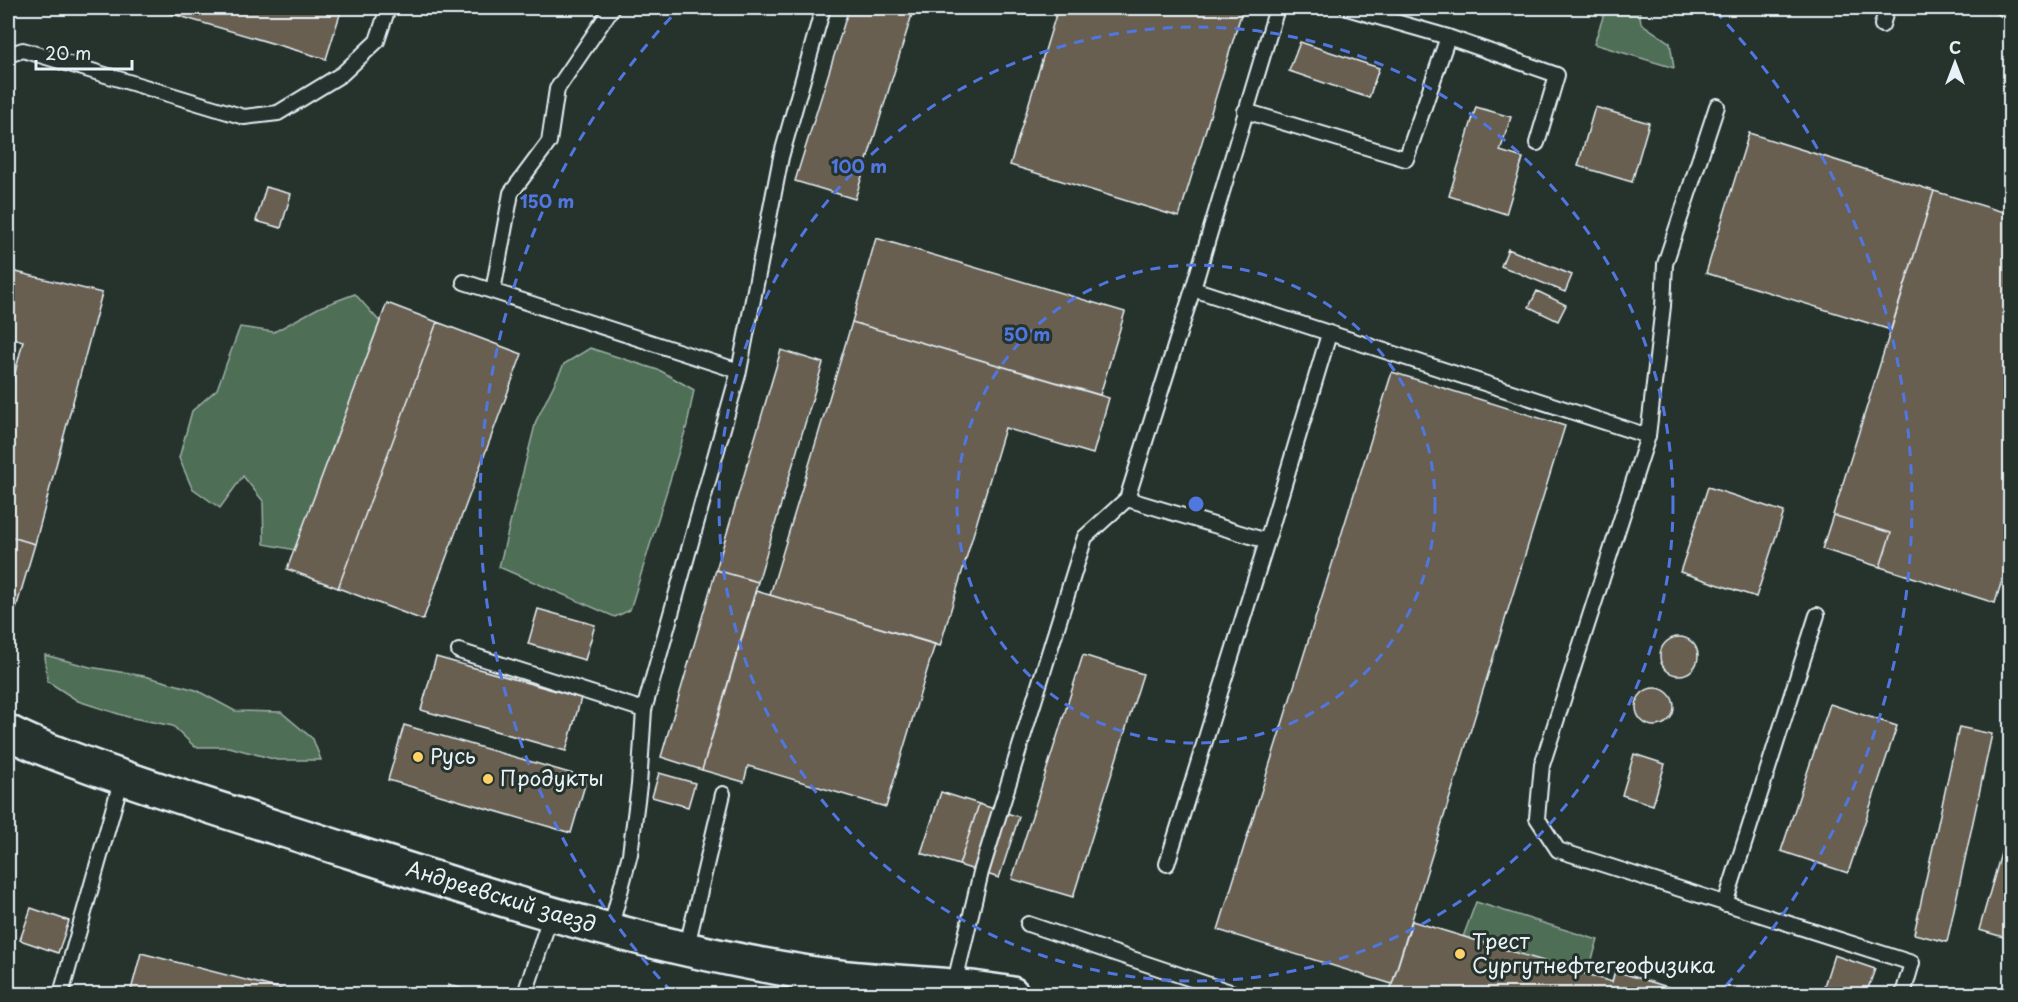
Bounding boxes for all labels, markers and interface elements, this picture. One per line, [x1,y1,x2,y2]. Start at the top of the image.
scale bar [36,33,132,71]
north arrow [1925,33,1985,93]
text: С [1949,35,1961,59]
text: 20 m [45,39,91,66]
text: 100 m [831,152,887,179]
text: 150 m [520,187,574,214]
text: 50 m [1004,320,1050,347]
centre of rings [1186,494,1206,514]
place label: Русь [430,739,476,771]
marker: Русь [411,750,425,764]
place label: Продукты [500,761,604,793]
marker: Продукты [481,772,495,786]
street label: Андреевский заезд [403,851,601,939]
place label: Трест Сургутнефтегеофизика [1472,924,1716,980]
marker: Трест Сургутнефтегеофизика [1453,947,1467,961]

